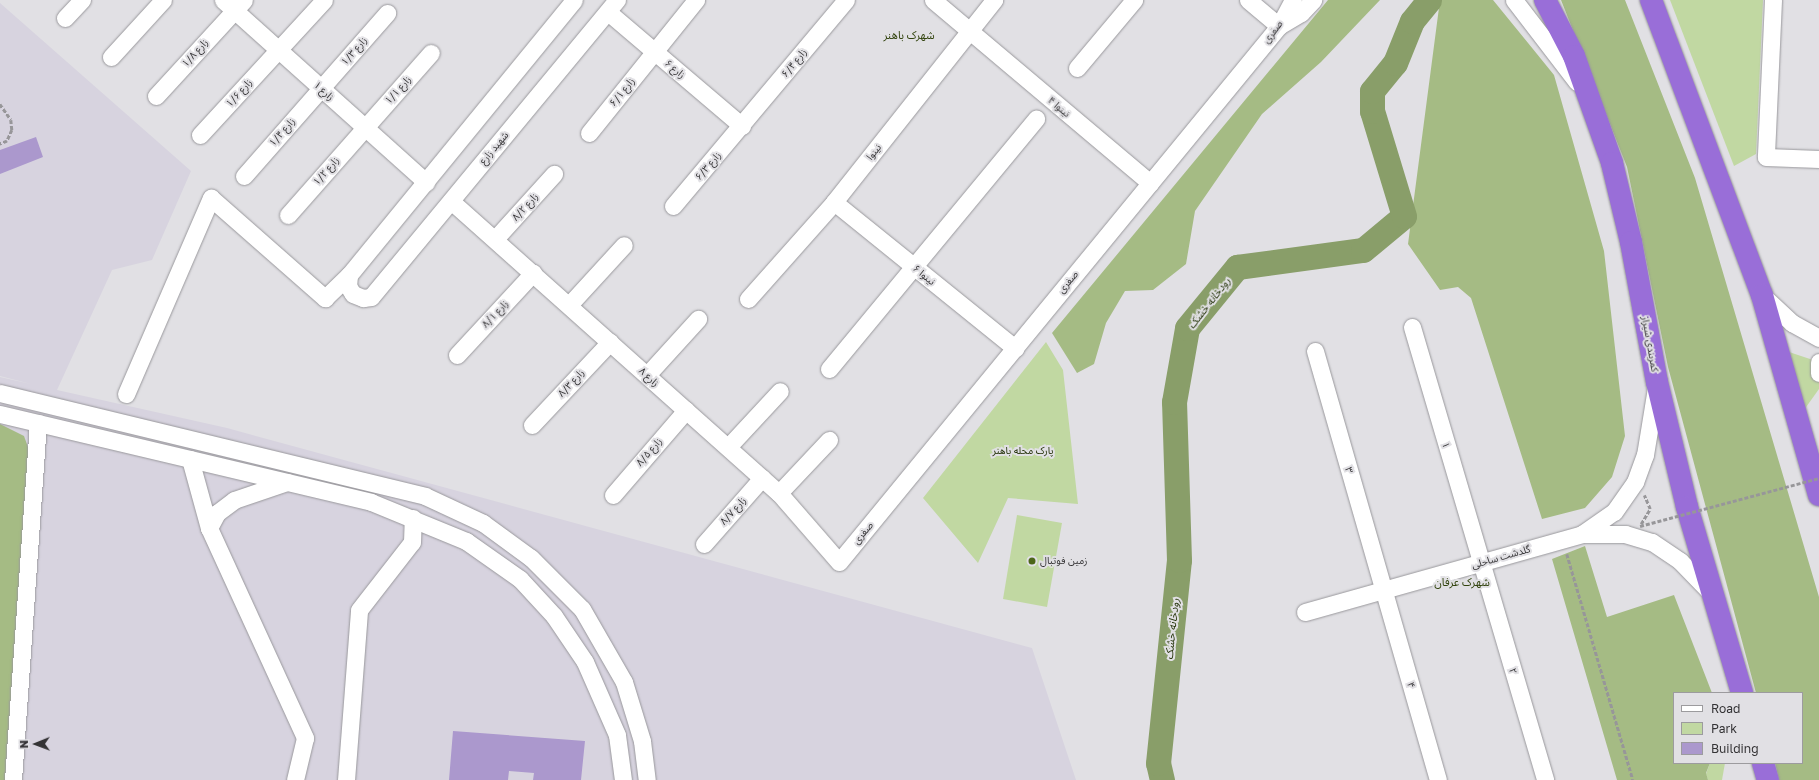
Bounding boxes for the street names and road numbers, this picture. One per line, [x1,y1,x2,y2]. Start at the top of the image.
street label: صفری [1261,18,1285,46]
street label: ۱/۳ زارع [339,35,369,67]
street label: ۱/۸ زارع [179,37,211,69]
street label: ۶/۴ زارع [779,46,809,80]
street label: ۶ زارع [662,57,688,81]
street label: ۱/۱ زارع [382,74,414,106]
street label: ۶/۱ زارع [607,75,637,109]
street label: ۱/۶ زارع [223,77,255,109]
street label: ۱ زارع [312,79,336,103]
street label: ۴ نینوا [1046,94,1072,120]
street label: ۱/۴ زارع [267,116,297,148]
street label: شهید زارع [477,129,511,167]
street label: نینوا [864,142,884,162]
street label: ۶/۳ زارع [693,150,723,182]
street label: ۱/۲ زارع [311,155,341,187]
street label: ۸/۲ زارع [509,191,541,223]
street label: ۶ نینوا [910,262,938,288]
street label: صفری [1055,268,1081,296]
street label: ۸/۱ زارع [479,298,511,330]
street label: کمربندی شیراز [1639,315,1661,373]
street label: ۸ زارع [637,365,661,389]
street label: ۸/۳ زارع [555,367,587,399]
street label: ۸/۵ زارع [634,436,664,468]
street label: ۱ [1439,441,1453,449]
street label: ۳ [1342,466,1356,474]
street label: ۸/۷ زارع [717,495,749,527]
street label: صفری [850,519,876,547]
street label: گلدشت ساحلی [1470,543,1532,571]
street label: ۲ [1506,667,1520,675]
street label: ۴ [1404,681,1418,689]

